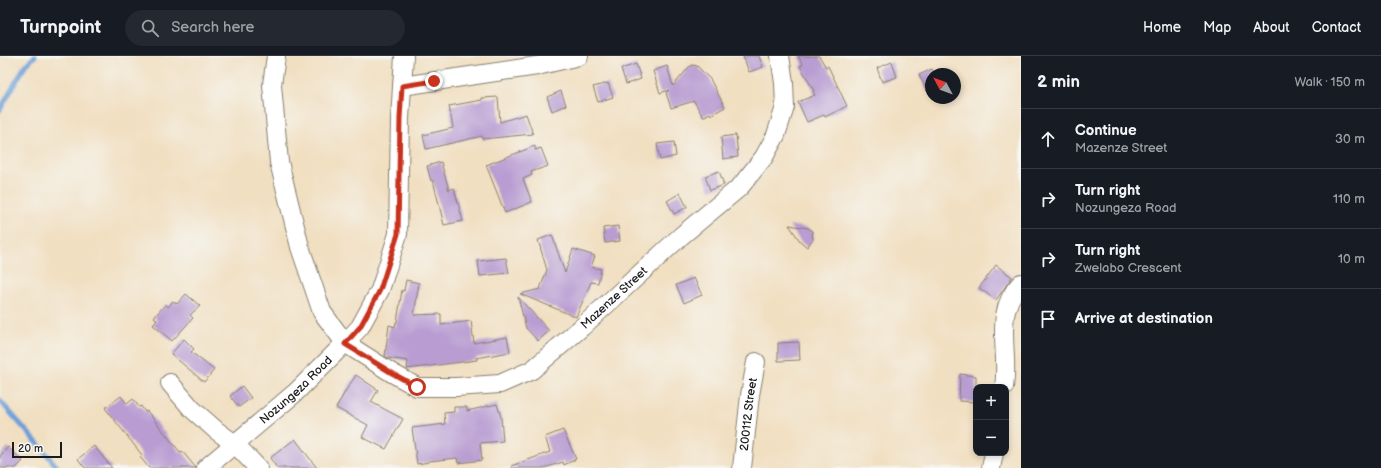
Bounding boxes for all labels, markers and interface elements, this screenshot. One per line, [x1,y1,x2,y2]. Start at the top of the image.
search box [125,10,405,46]
text: Turnpoint [20,16,101,39]
icon: search [139,17,161,39]
text: Search here [171,18,254,37]
text: Home [1143,19,1181,36]
text: Map [1203,19,1231,36]
text: About [1253,19,1290,36]
text: Contact [1312,19,1361,36]
north arrow [925,68,961,104]
route end [425,72,443,90]
text: 2 min [1037,72,1080,92]
text: Walk · 150 m [1294,74,1365,90]
text: Continue [1075,121,1137,140]
icon: ahead [1037,128,1059,150]
text: 30 m [1335,131,1365,147]
text: Mazenze Street [1075,140,1167,156]
text: Turn right [1075,181,1140,200]
icon: right [1037,188,1059,210]
text: 110 m [1333,191,1365,207]
text: Nozungeza Road [1075,200,1176,216]
text: Turn right [1075,241,1140,260]
icon: right [1037,248,1059,270]
text: 10 m [1338,251,1365,267]
text: Zwelabo Crescent [1075,260,1181,276]
street label: Mazenze Street [578,264,651,332]
icon: arrive [1037,308,1059,330]
text: Arrive at destination [1075,309,1213,328]
street label: Nozungeza Road [257,353,336,428]
street label: 200112 Street [737,376,761,452]
route start [408,378,426,396]
map controls [973,384,1009,456]
button: + [973,384,1009,420]
button: − [973,420,1009,456]
scale bar [12,440,62,459]
text: 20 m [18,442,43,455]

